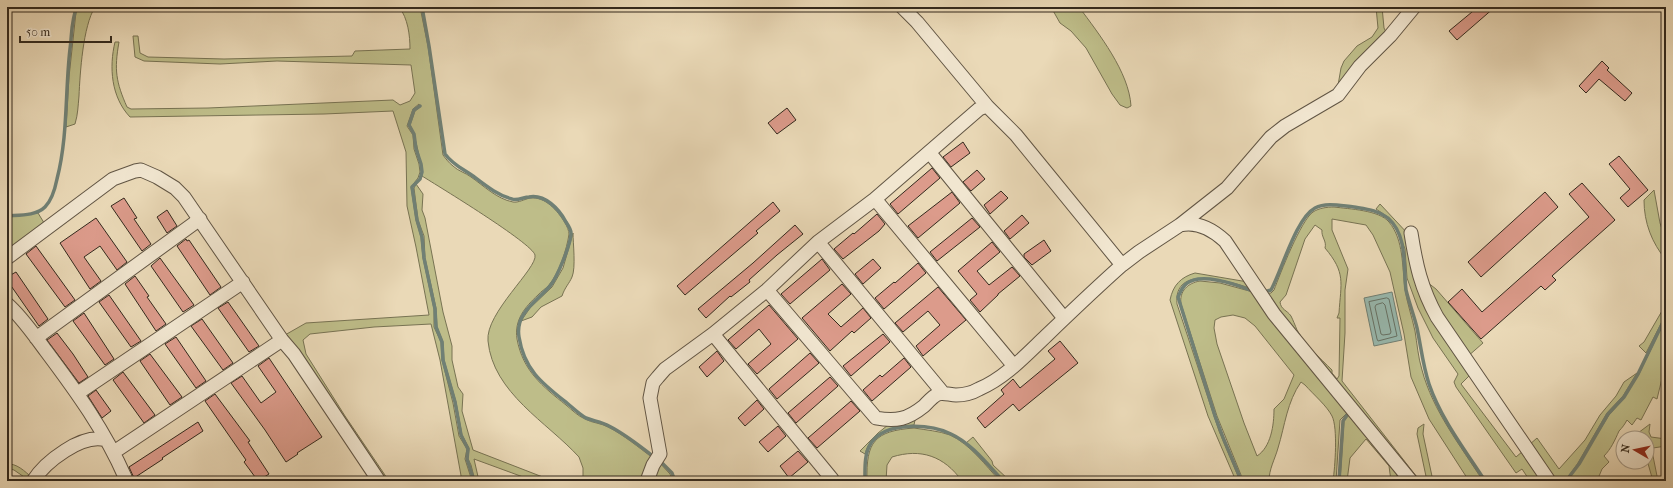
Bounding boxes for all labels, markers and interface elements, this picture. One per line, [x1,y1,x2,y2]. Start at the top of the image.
scale bar [20,18,111,44]
text: 50 m [26,25,50,39]
north arrow [1615,430,1655,470]
text: N [1619,443,1633,454]

